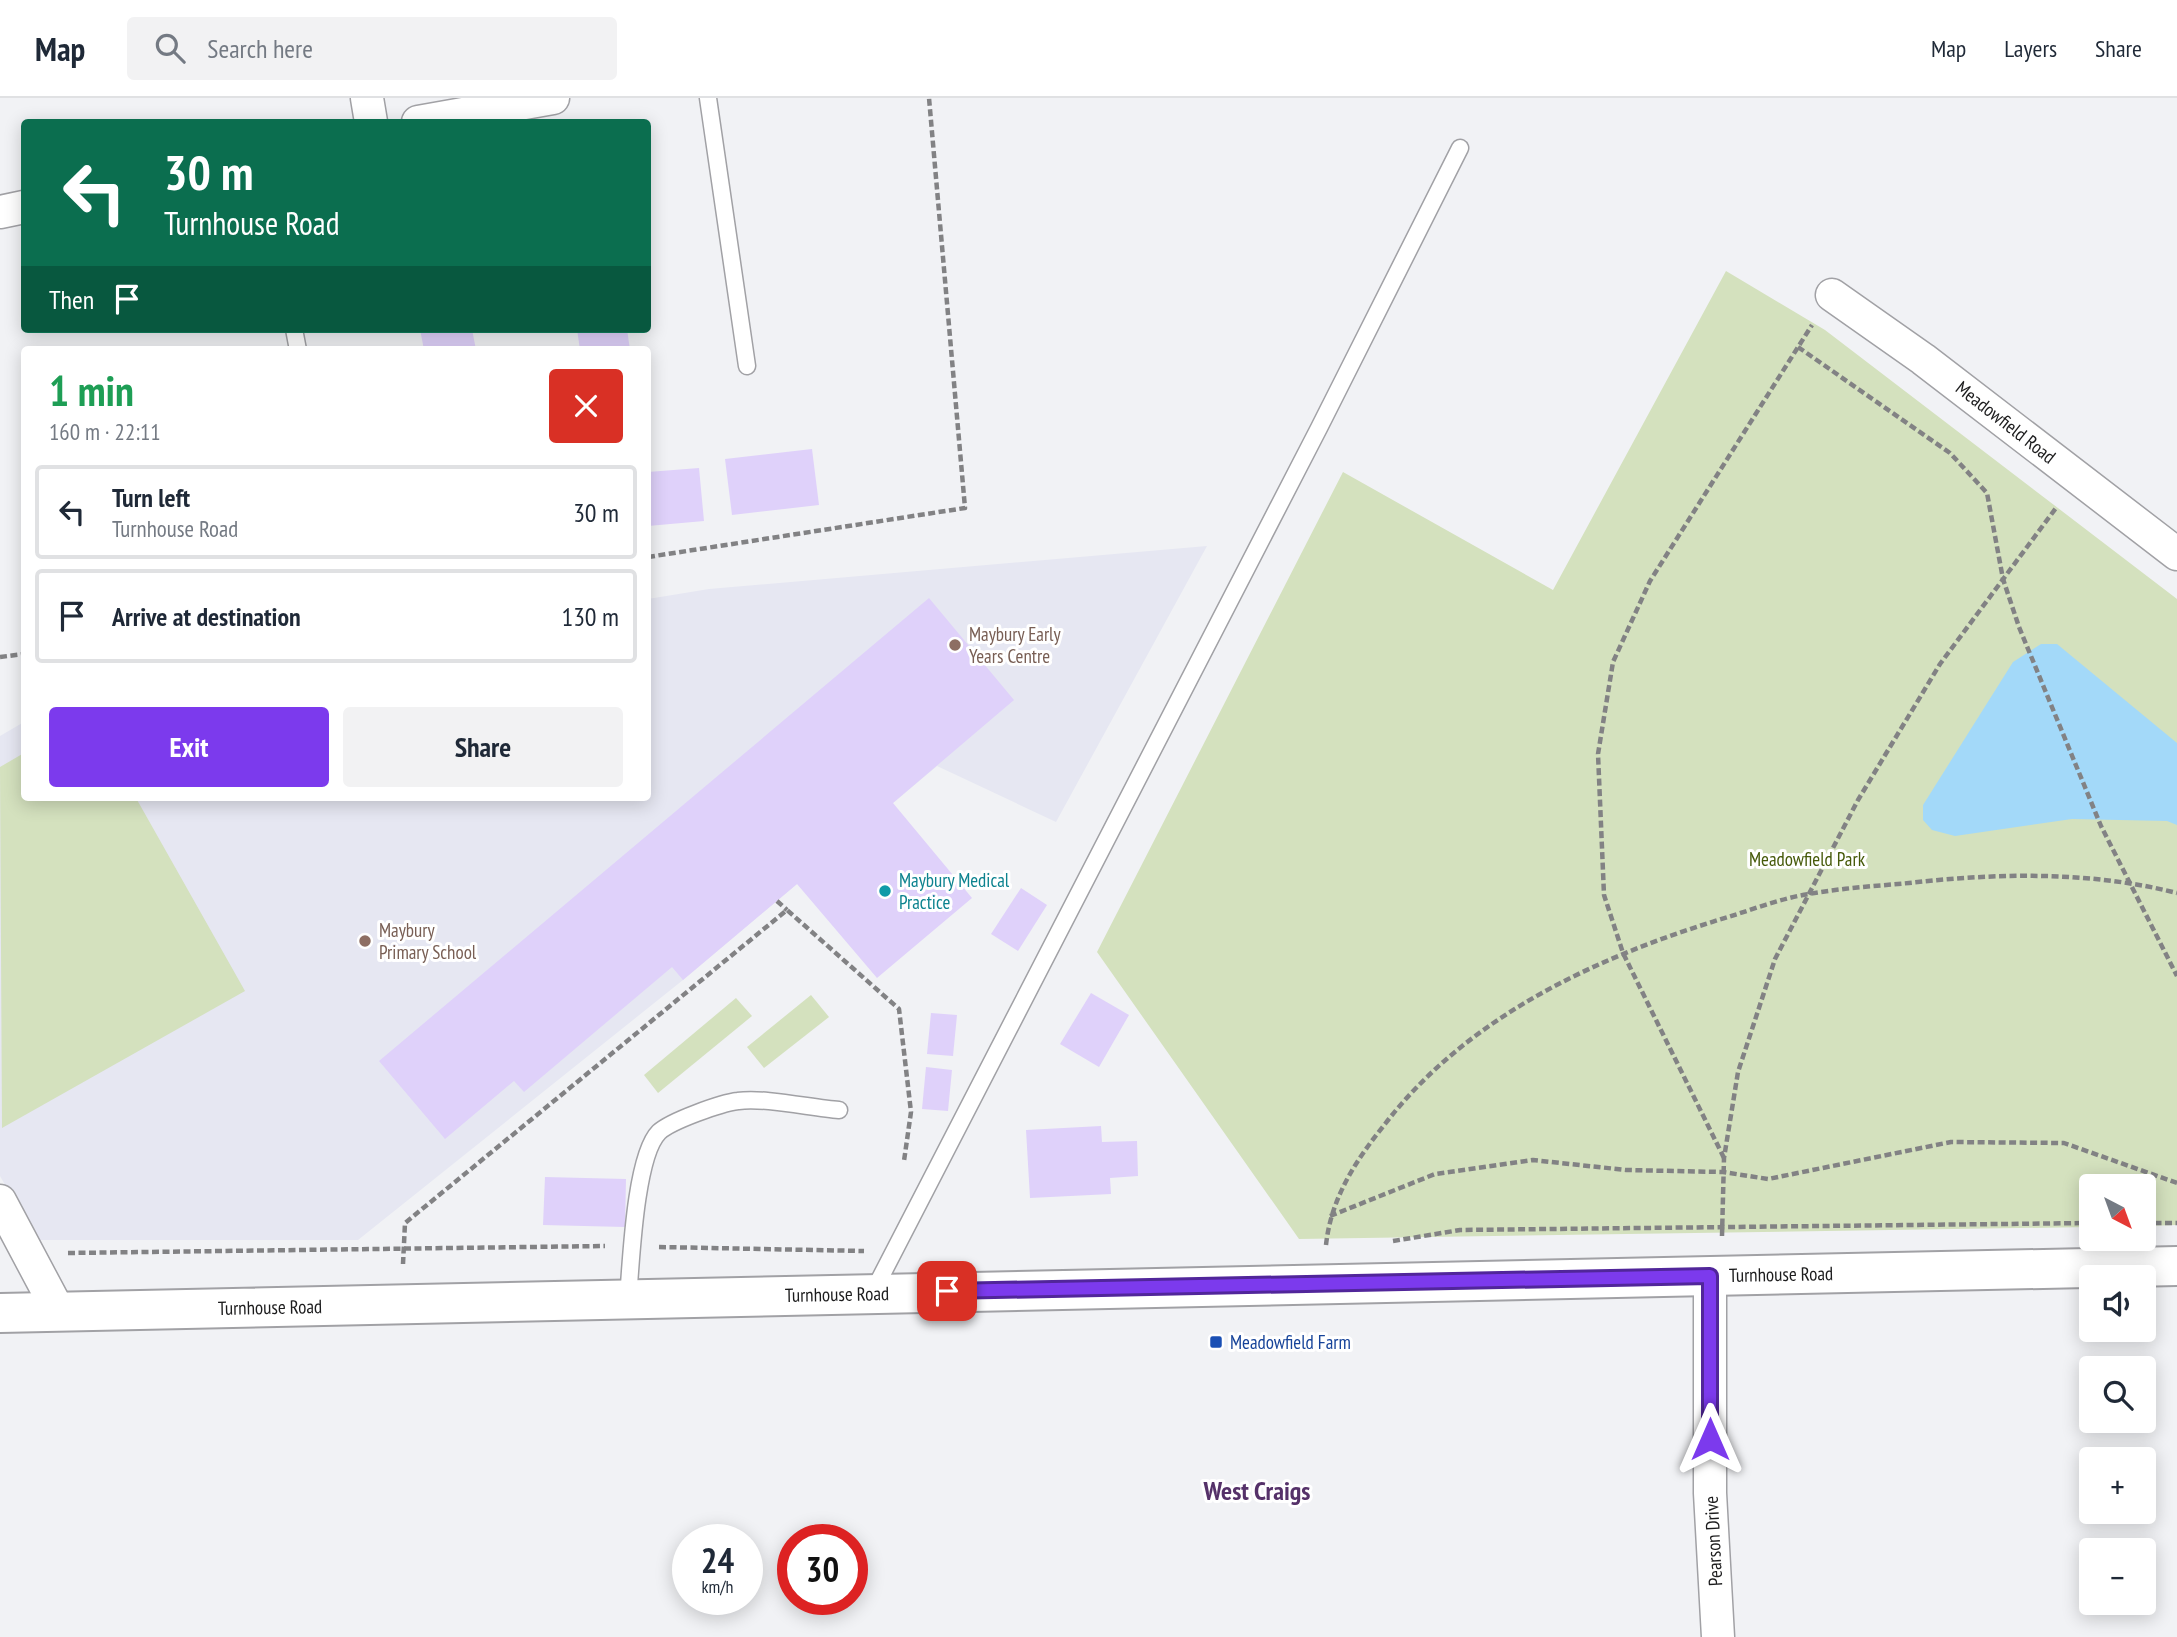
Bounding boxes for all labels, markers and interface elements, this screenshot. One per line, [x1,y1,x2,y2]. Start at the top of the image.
search box [127,17,617,80]
text: Map [35,27,85,70]
icon: search [151,29,189,67]
text: Search here [207,32,313,65]
text: Map [1931,33,1966,64]
text: Layers [2004,33,2057,64]
text: Share [2095,33,2142,64]
text: 30 m [164,140,253,204]
icon: left [49,147,140,238]
text: Turnhouse Road [164,202,340,244]
icon: arrive [108,280,146,318]
text: Then [49,283,94,316]
text: 1 min [49,363,134,418]
button: close [549,369,623,443]
street label: Meadowfield Road [1951,376,2061,468]
text: 160 m · 22:11 [49,417,161,446]
text: Turn left [112,481,190,514]
icon: left [53,493,91,531]
text: 30 m [573,496,619,529]
text: Turnhouse Road [112,514,238,543]
icon: arrive [53,597,91,635]
text: Arrive at destination [112,600,301,633]
text: 130 m [561,600,619,633]
place label: Maybury Early Years Centre [969,622,1062,668]
marker: Maybury Early Years Centre [947,637,963,653]
button: Exit [49,707,329,787]
button: Share [343,707,623,787]
park label: Meadowfield Park [1749,847,1866,871]
place label: Maybury Medical Practice [899,868,1010,914]
marker: Maybury Medical Practice [877,883,893,899]
place label: Maybury Primary School [379,918,477,964]
marker: Maybury Primary School [357,933,373,949]
north arrow [2079,1174,2156,1251]
map controls [2079,1174,2156,1615]
pin [917,1261,977,1321]
street label: Turnhouse Road [1729,1261,1833,1287]
button: sound [2079,1265,2156,1342]
icon: arrive [928,1272,966,1310]
street label: Turnhouse Road [785,1281,889,1307]
street label: Turnhouse Road [218,1294,322,1320]
place label: Meadowfield Farm [1230,1330,1351,1354]
marker: Meadowfield Farm [1208,1334,1224,1350]
button: search [2079,1356,2156,1433]
position arrow [1673,1402,1747,1476]
button: + [2079,1447,2156,1524]
district label: West Craigs [1203,1474,1310,1507]
street label: Pearson Drive [1699,1495,1727,1587]
speed limit sign: 30 [777,1524,868,1615]
text: 24 [701,1537,734,1583]
button: − [2079,1538,2156,1615]
text: km/h [702,1575,733,1598]

